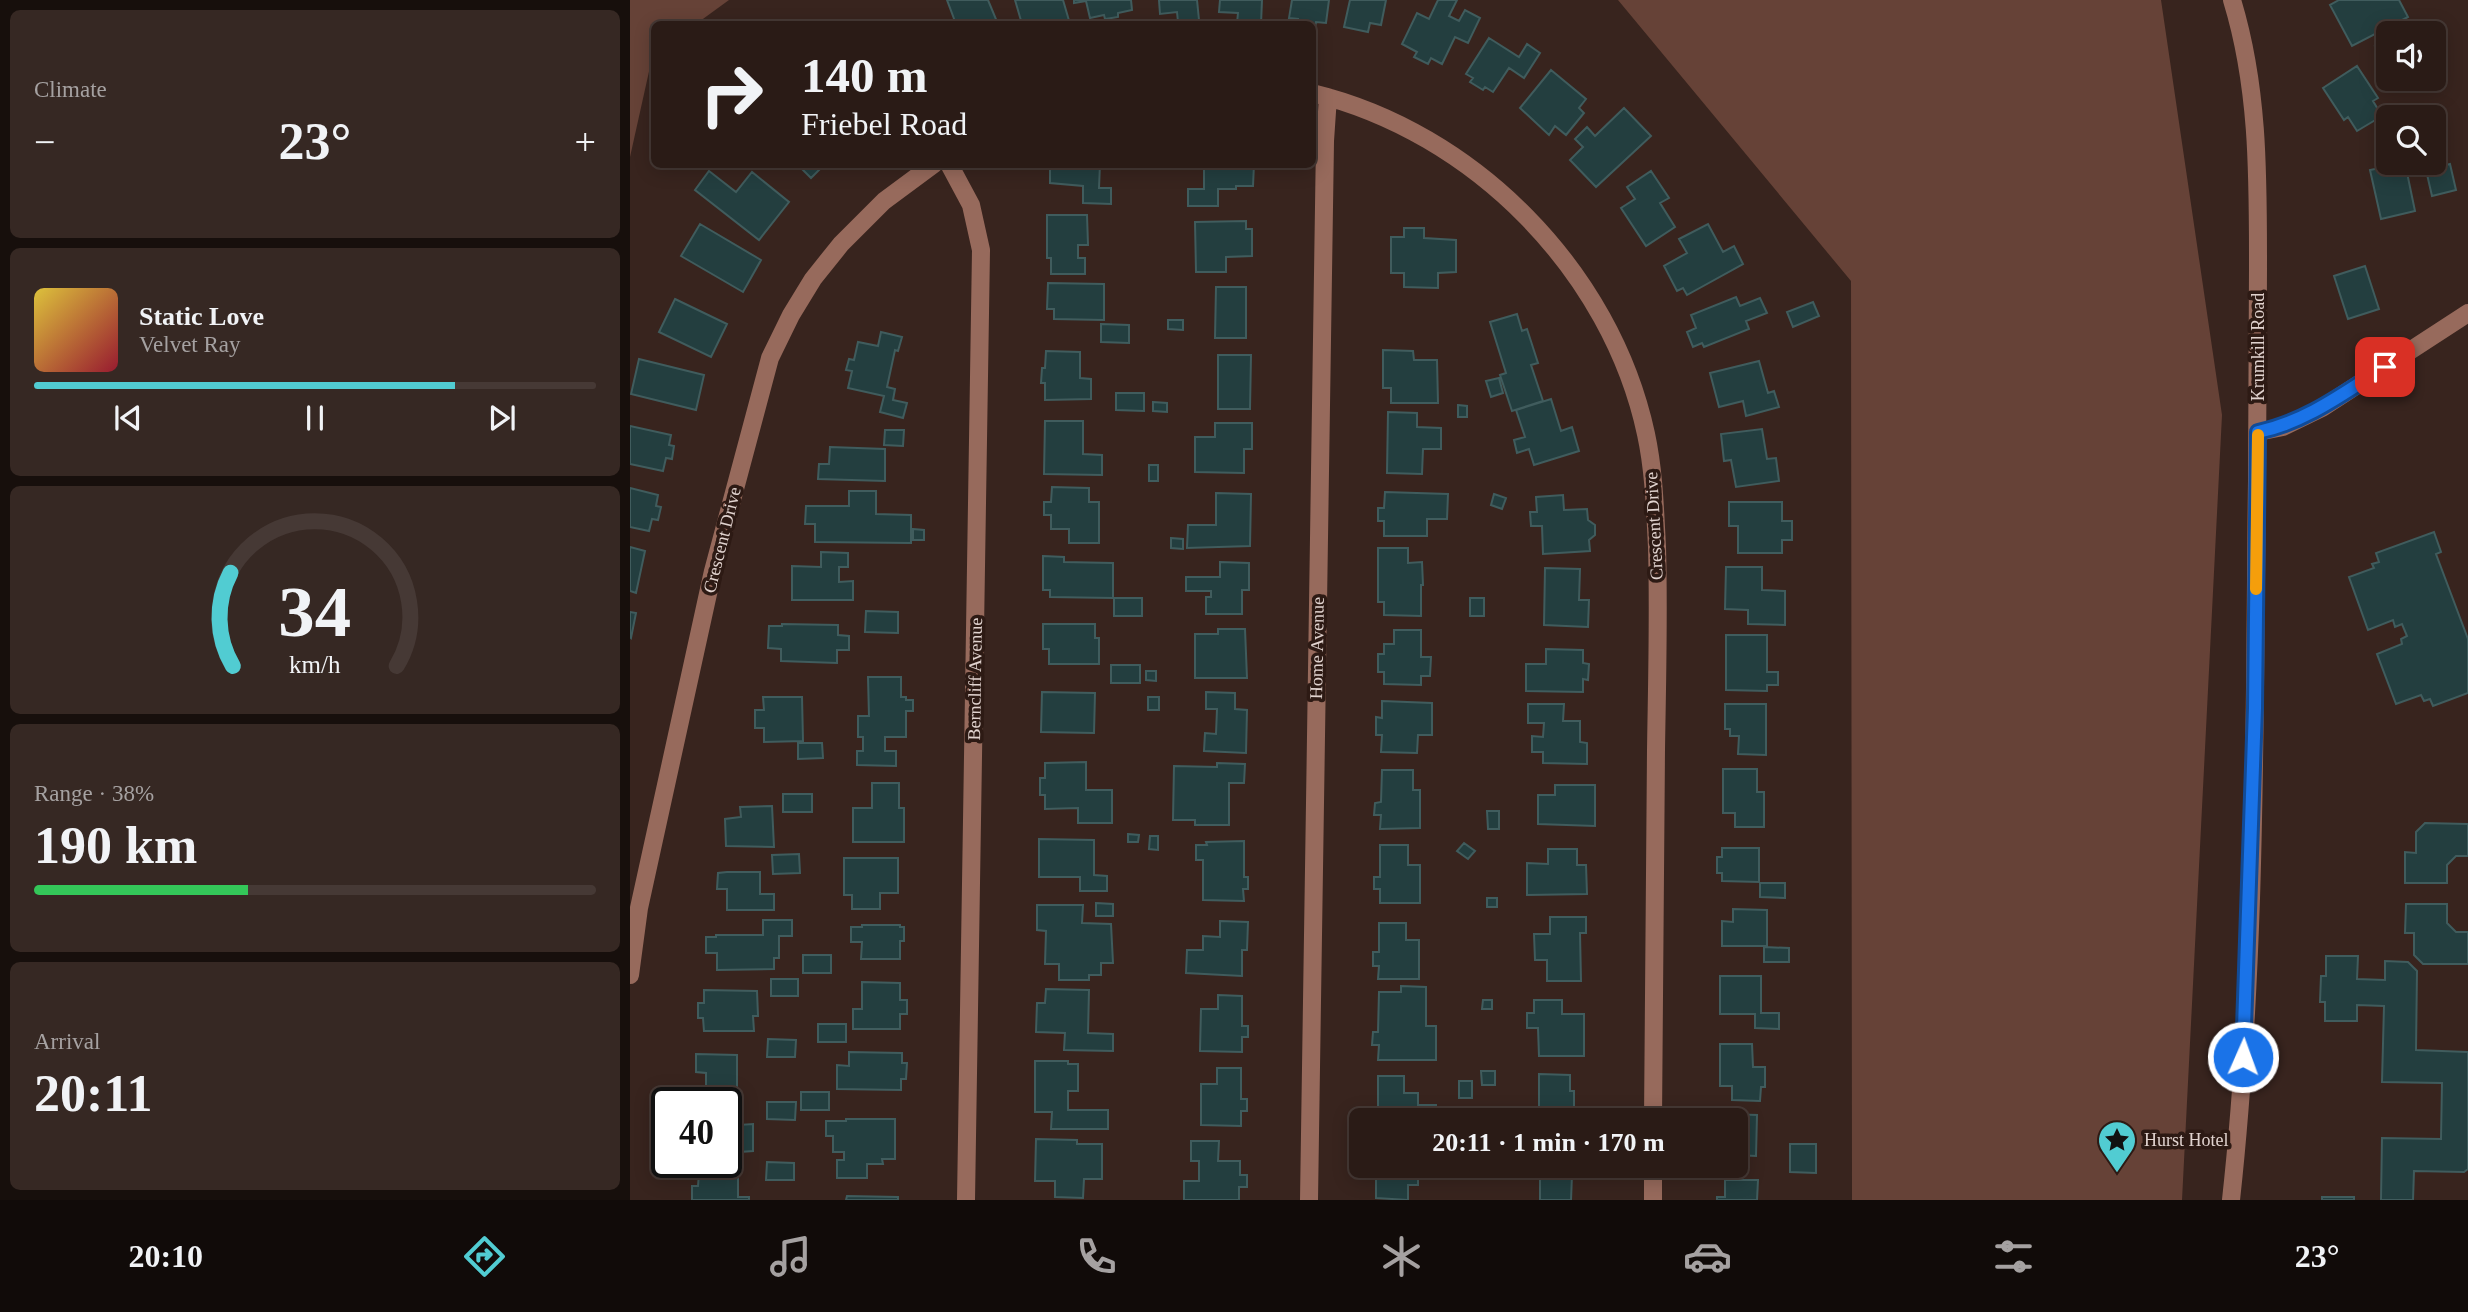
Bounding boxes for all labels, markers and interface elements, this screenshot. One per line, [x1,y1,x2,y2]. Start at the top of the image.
map controls [2376,21,2446,175]
button: sound [2376,21,2446,91]
text: 140 m [801,48,928,103]
icon: right [686,49,777,140]
text: Climate [34,77,107,102]
button: search [2376,105,2446,175]
text: Friebel Road [801,106,967,142]
text: 23° [279,113,351,170]
text: − [34,121,55,163]
text: + [575,121,596,163]
street label: Krumkill Road [2248,293,2268,401]
text: Static Love [139,302,264,331]
text: Velvet Ray [139,332,241,357]
pin [2355,337,2415,397]
icon: arrive [2366,348,2404,386]
icon: previous [109,399,147,437]
icon: pause [296,399,334,437]
icon: next [483,399,521,437]
street label: Crescent Drive [1641,471,1667,581]
street label: Crescent Drive [699,485,745,595]
text: 34 [279,571,351,652]
street label: Home Avenue [1306,597,1328,699]
street label: Berncliff Avenue [964,617,986,741]
text: km/h [289,651,341,678]
text: Range · 38% [34,781,154,806]
text: 190 km [34,817,197,874]
position arrow [2206,1020,2280,1094]
text: Arrival [34,1029,100,1054]
text: 20:11 [34,1065,152,1122]
speed limit sign: 40 [651,1087,742,1178]
place icon: Hurst Hotel [2096,1119,2138,1174]
text: 20:11 · 1 min · 170 m [1432,1128,1665,1157]
place label: Hurst Hotel [2144,1130,2229,1150]
icon: directions [460,1232,509,1281]
icon: music [766,1232,815,1281]
icon: phone [1072,1232,1121,1281]
icon: climate [1377,1232,1426,1281]
icon: car [1683,1232,1732,1281]
icon: filters [1989,1232,2038,1281]
text: 20:10 [128,1238,203,1274]
text: 23° [2295,1238,2340,1274]

